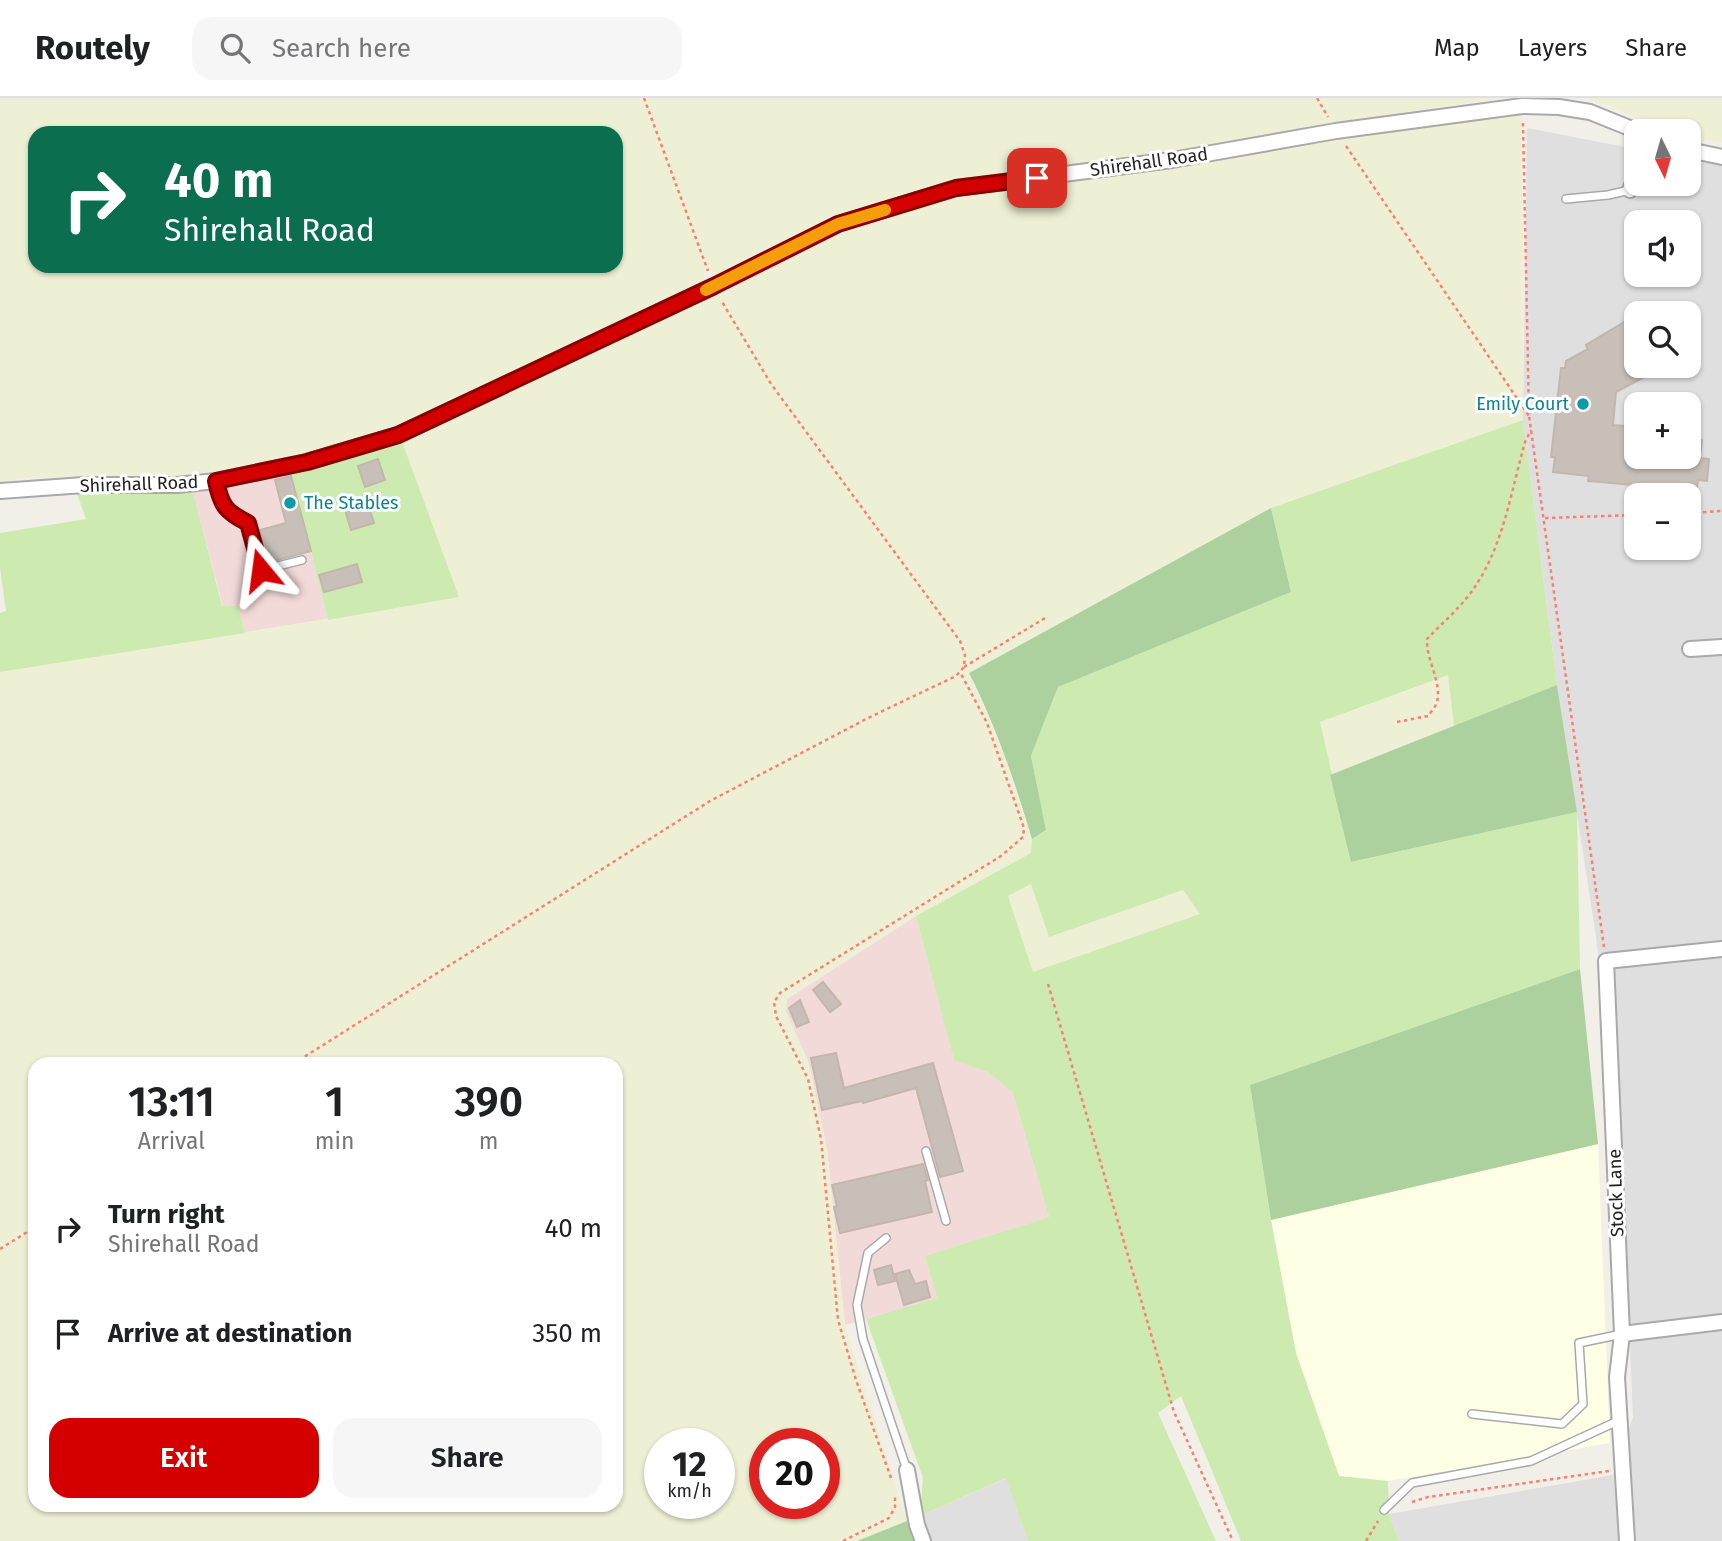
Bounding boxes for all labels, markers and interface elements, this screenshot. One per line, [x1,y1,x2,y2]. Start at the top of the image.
search box [192,17,682,80]
text: Routely [35,28,150,68]
icon: search [216,29,254,67]
text: Search here [272,33,411,64]
text: Map [1434,34,1480,62]
text: Layers [1518,34,1587,62]
text: Share [1625,34,1687,62]
north arrow [1624,119,1701,196]
map controls [1624,119,1701,560]
street label: Shirehall Road [1089,143,1209,181]
pin [1007,148,1067,208]
text: 40 m [164,151,273,210]
icon: right [49,154,140,245]
icon: arrive [1018,159,1056,197]
button: sound [1624,210,1701,287]
text: Shirehall Road [164,211,375,249]
button: search [1624,301,1701,378]
button: + [1624,392,1701,469]
place label: Emily Court [1476,393,1569,415]
marker: Emily Court [1575,396,1591,412]
street label: Shirehall Road [79,471,199,497]
button: − [1624,483,1701,560]
place label: The Stables [304,492,399,514]
marker: The Stables [282,495,298,511]
position arrow [224,533,298,607]
text: 13:11 [128,1077,215,1127]
text: 1 [325,1077,344,1127]
text: 390 [454,1077,523,1127]
text: Arrival [138,1127,205,1155]
text: min [315,1127,354,1155]
text: m [479,1127,499,1155]
street label: Stock Lane [1603,1149,1629,1237]
text: Turn right [108,1199,225,1230]
icon: right [49,1210,87,1248]
text: 40 m [544,1213,602,1244]
text: Shirehall Road [108,1230,260,1258]
icon: arrive [49,1315,87,1353]
text: Arrive at destination [108,1318,352,1349]
text: 350 m [532,1318,602,1349]
button: Exit [49,1418,319,1498]
button: Share [333,1418,602,1498]
speed limit sign: 20 [749,1428,840,1519]
text: 12 [672,1443,707,1485]
text: km/h [667,1480,712,1502]

